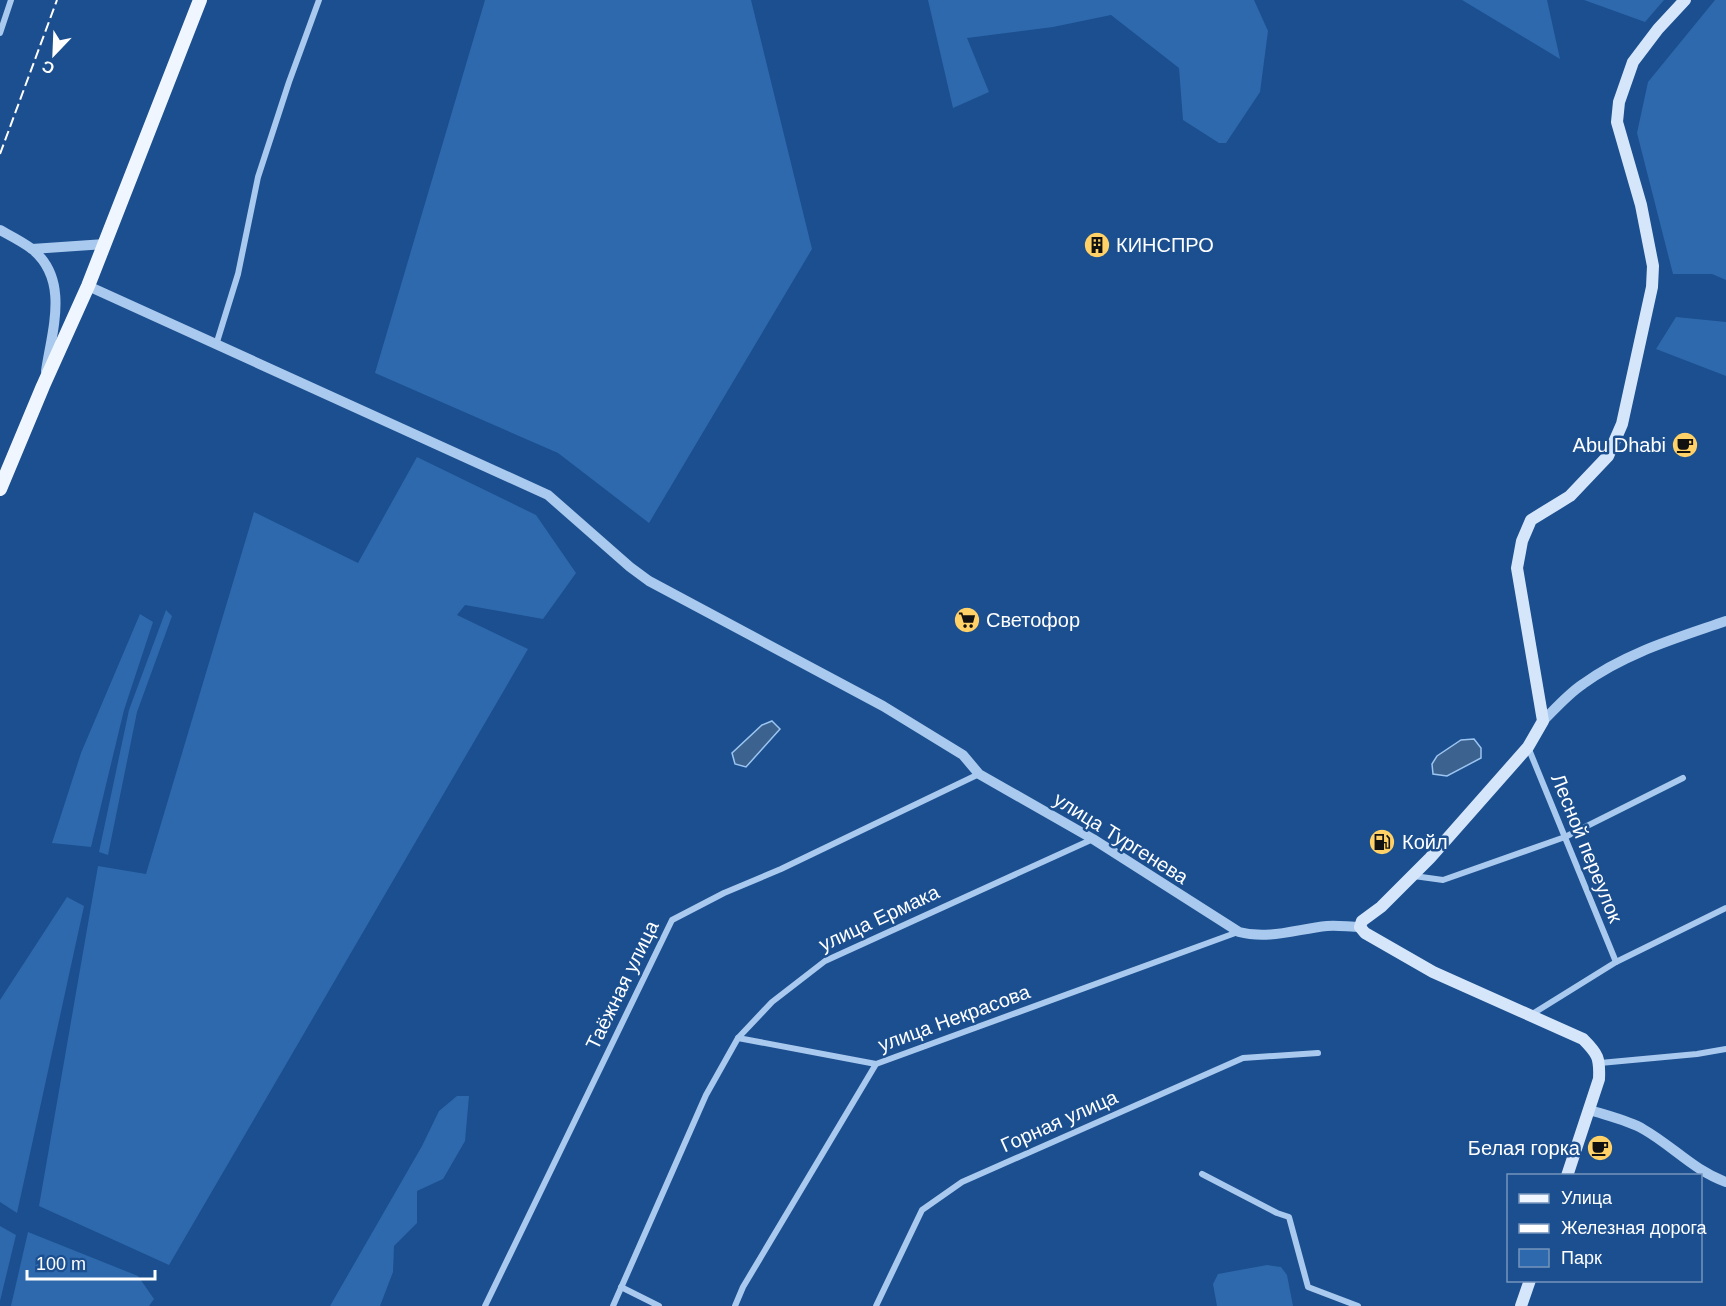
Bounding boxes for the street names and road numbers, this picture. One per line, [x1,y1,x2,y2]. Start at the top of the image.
street label: Лесной переулок [1547,770,1627,926]
street label: улица Тургенева [1050,788,1193,889]
street label: улица Ермака [815,880,943,955]
street label: Таёжная улица [581,916,663,1053]
street label: улица Некрасова [875,980,1034,1056]
street label: Горная улица [997,1085,1121,1157]

